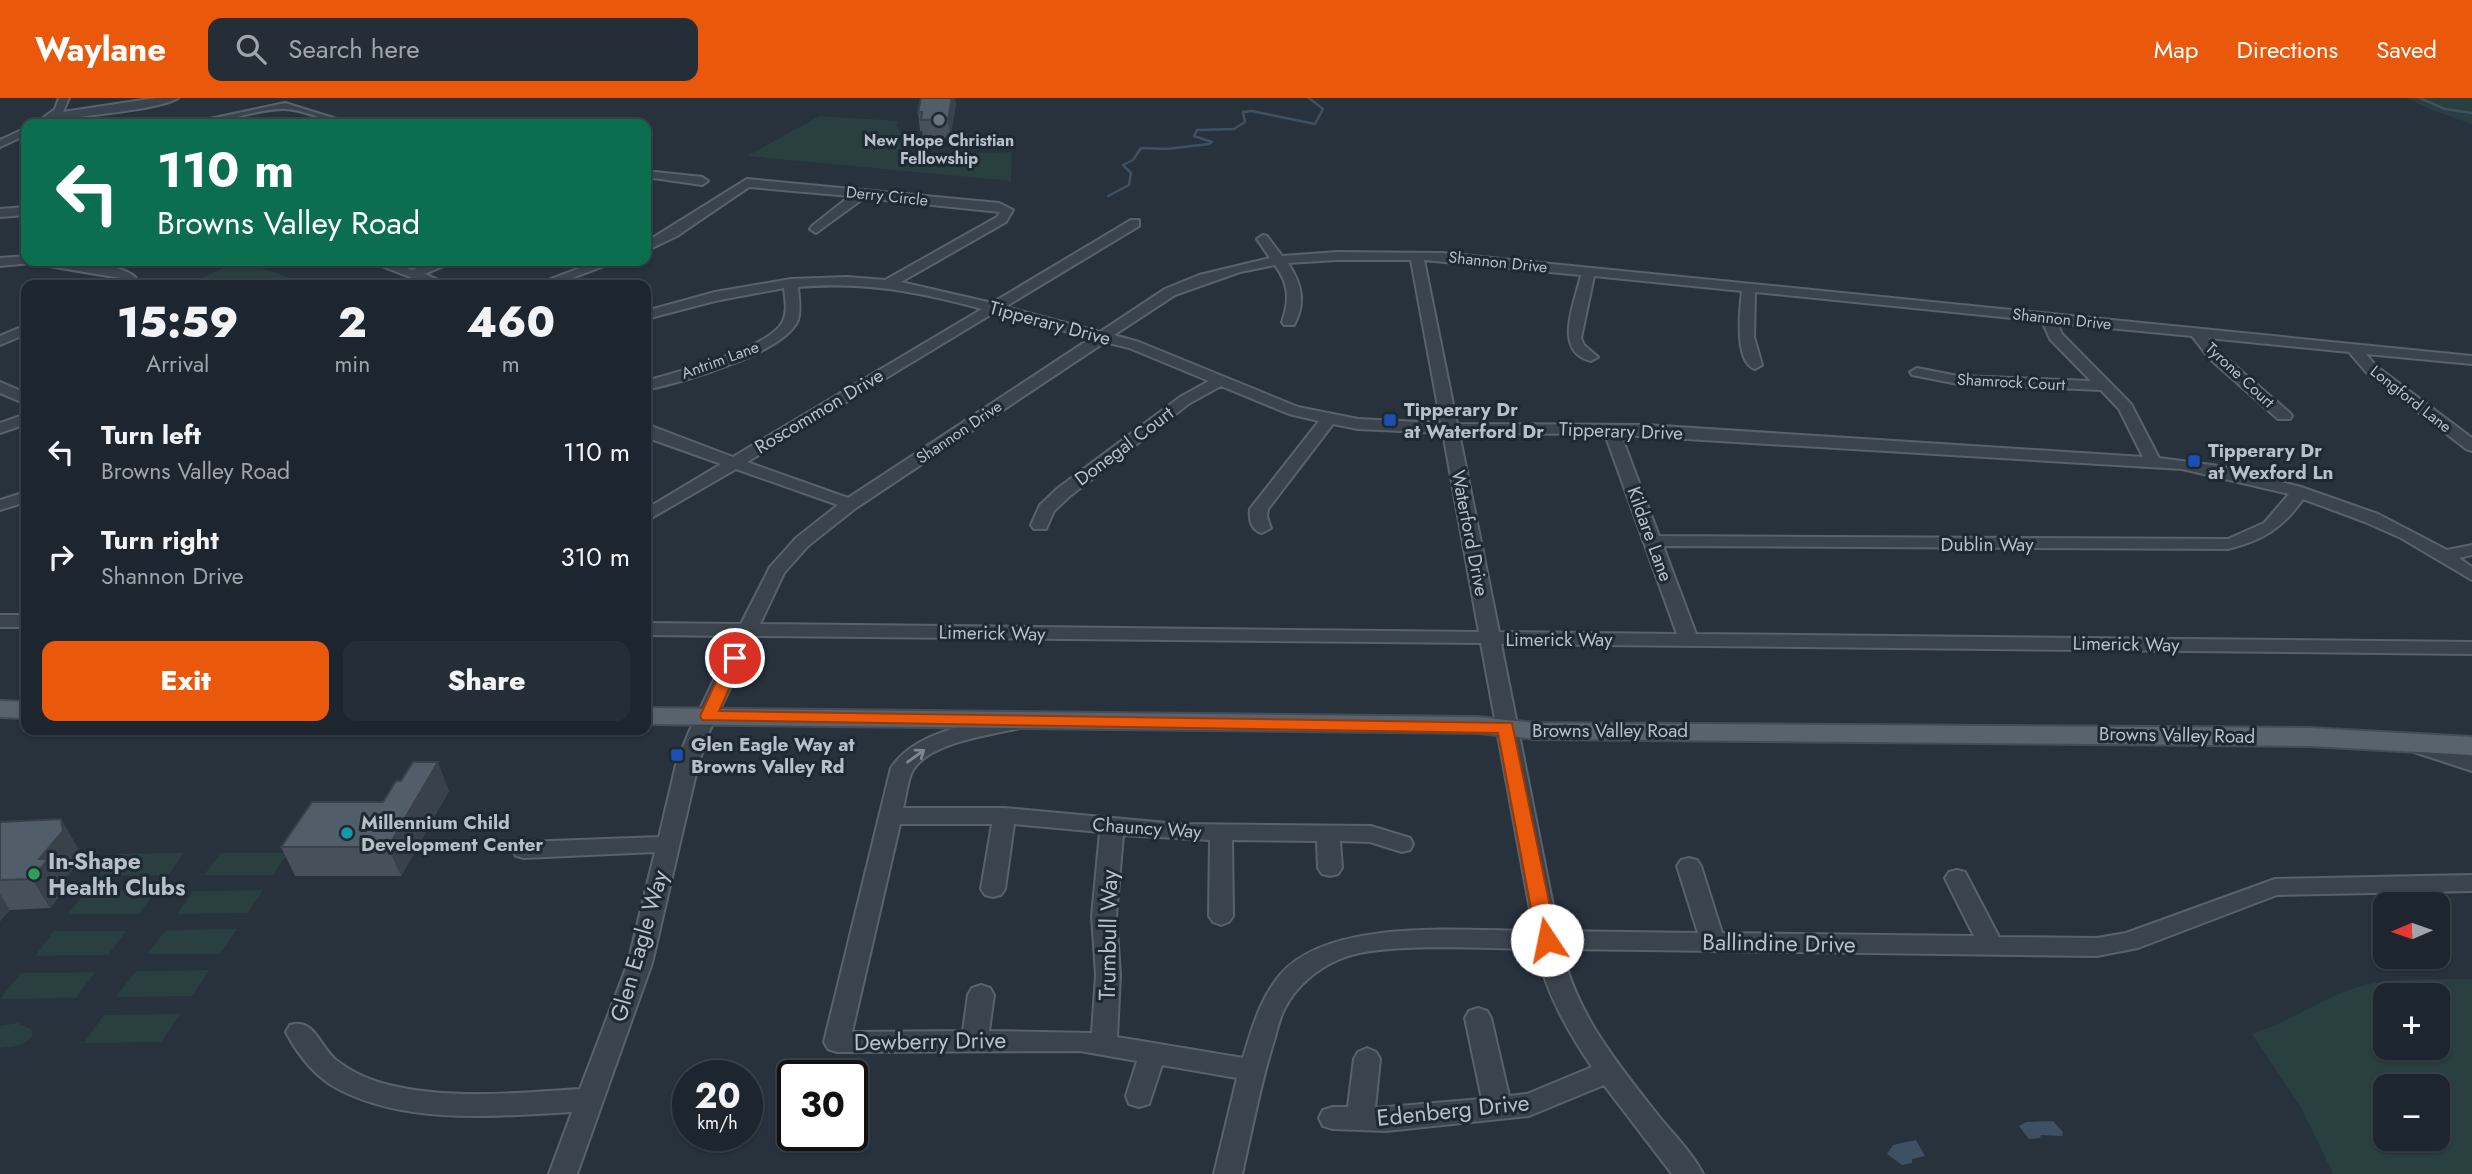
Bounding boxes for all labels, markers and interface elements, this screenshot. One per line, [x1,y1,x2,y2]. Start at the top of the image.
search box [208,18,698,81]
text: Waylane [35,26,166,73]
icon: search [232,30,270,68]
text: Search here [288,30,420,68]
text: Map [2154,32,2199,67]
text: Directions [2237,32,2338,67]
text: Saved [2376,32,2437,67]
marker: New Hope Christian Fellowship [931,112,947,128]
place label: New Hope Christian Fellowship [864,129,1014,170]
text: 110 m [157,135,294,205]
icon: left [42,147,133,238]
street label: Derry Circle [845,180,929,212]
text: Browns Valley Road [157,200,420,246]
street label: Shannon Drive [1447,245,1549,279]
text: 15:59 [117,292,238,353]
text: 2 [338,292,367,353]
text: 460 [466,292,555,353]
street label: Tipperary Drive [986,294,1114,352]
street label: Shannon Drive [2011,302,2113,336]
street label: Antrim Lane [678,335,762,385]
street label: Tyrone Court [2200,337,2280,413]
text: Arrival [146,347,209,381]
text: min [334,347,370,381]
text: m [502,347,520,381]
street label: Longford Lane [2365,360,2457,438]
street label: Roscommon Drive [749,362,889,460]
street label: Shamrock Court [1956,368,2066,396]
street label: Shannon Drive [911,395,1007,469]
place label: Tipperary Dr at Waterford Dr [1404,396,1544,445]
street label: Donegal Court [1069,400,1179,492]
marker: Tipperary Dr at Waterford Dr [1382,412,1398,428]
street label: Tipperary Drive [1558,415,1684,447]
text: Turn left [101,416,201,454]
icon: left [42,433,80,471]
text: 110 m [563,433,630,471]
place label: Tipperary Dr at Wexford Ln [2208,437,2333,486]
marker: Tipperary Dr at Wexford Ln [2186,453,2202,469]
text: Browns Valley Road [101,454,290,488]
street label: Waterford Drive [1445,468,1496,599]
street label: Kildare Lane [1620,483,1680,585]
text: Turn right [101,521,219,559]
street label: Dublin Way [1940,531,2034,558]
icon: right [42,538,80,576]
text: 310 m [560,538,630,576]
text: Shannon Drive [101,559,244,593]
street label: Limerick Way [938,619,1046,647]
street label: Limerick Way [1505,626,1613,653]
pin [705,628,765,688]
street label: Limerick Way [2072,630,2180,658]
icon: arrive [716,639,754,677]
button: Exit [42,641,329,721]
button: Share [343,641,630,721]
street label: Browns Valley Road [1532,717,1688,744]
street label: Browns Valley Road [2099,720,2255,750]
place label: Glen Eagle Way at Browns Valley Rd [691,731,854,780]
marker: Glen Eagle Way at Browns Valley Rd [669,747,685,763]
one-way arrow [907,749,926,764]
place label: Millennium Child Development Center [361,809,543,858]
street label: Chauncy Way [1091,811,1203,845]
marker: Millennium Child Development Center [339,825,355,841]
place label: In-Shape Health Clubs [48,844,185,904]
street label: Glen Eagle Way [601,865,677,1026]
marker: In-Shape Health Clubs [26,866,42,882]
street label: Trumbull Way [1090,868,1126,1001]
north arrow [2373,892,2450,970]
map controls [2373,892,2450,1151]
position arrow [1510,903,1584,977]
street label: Ballindine Drive [1702,925,1856,961]
button: + [2373,983,2450,1060]
street label: Dewberry Drive [854,1023,1007,1059]
speed limit sign: 30 [777,1060,868,1151]
text: 20 [694,1071,741,1121]
button: − [2373,1074,2450,1151]
street label: Edenberg Drive [1375,1085,1531,1135]
text: km/h [697,1110,738,1136]

